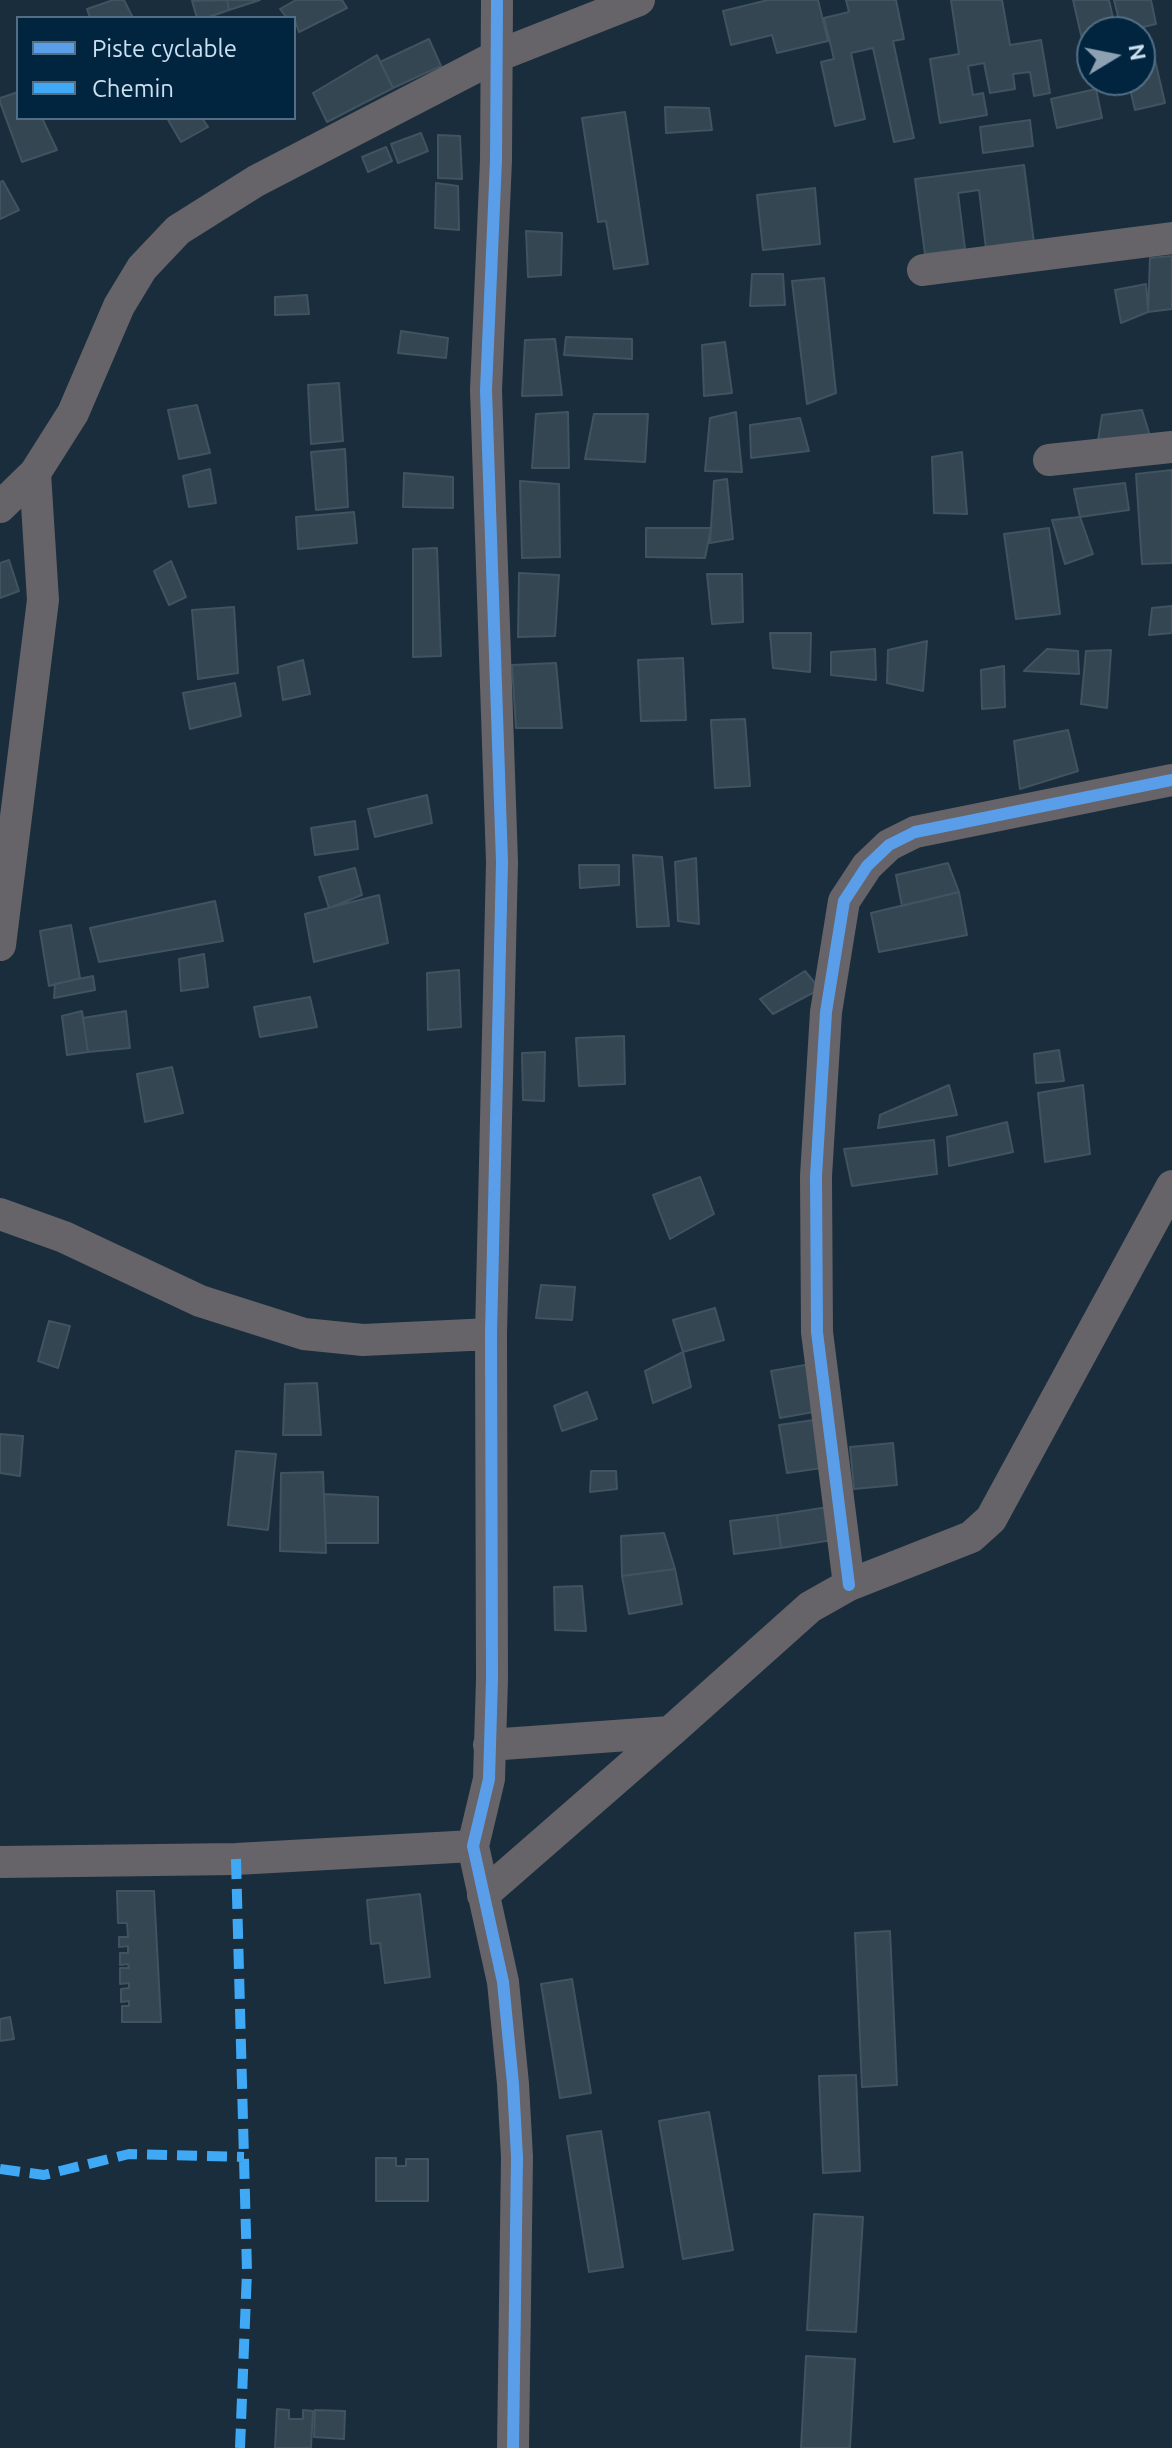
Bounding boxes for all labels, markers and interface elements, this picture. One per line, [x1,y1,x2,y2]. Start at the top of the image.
legend [16,16,296,120]
north arrow [1076,16,1156,96]
text: Piste cyclable [92,35,237,62]
text: N [1124,42,1152,62]
text: Chemin [92,75,174,102]

